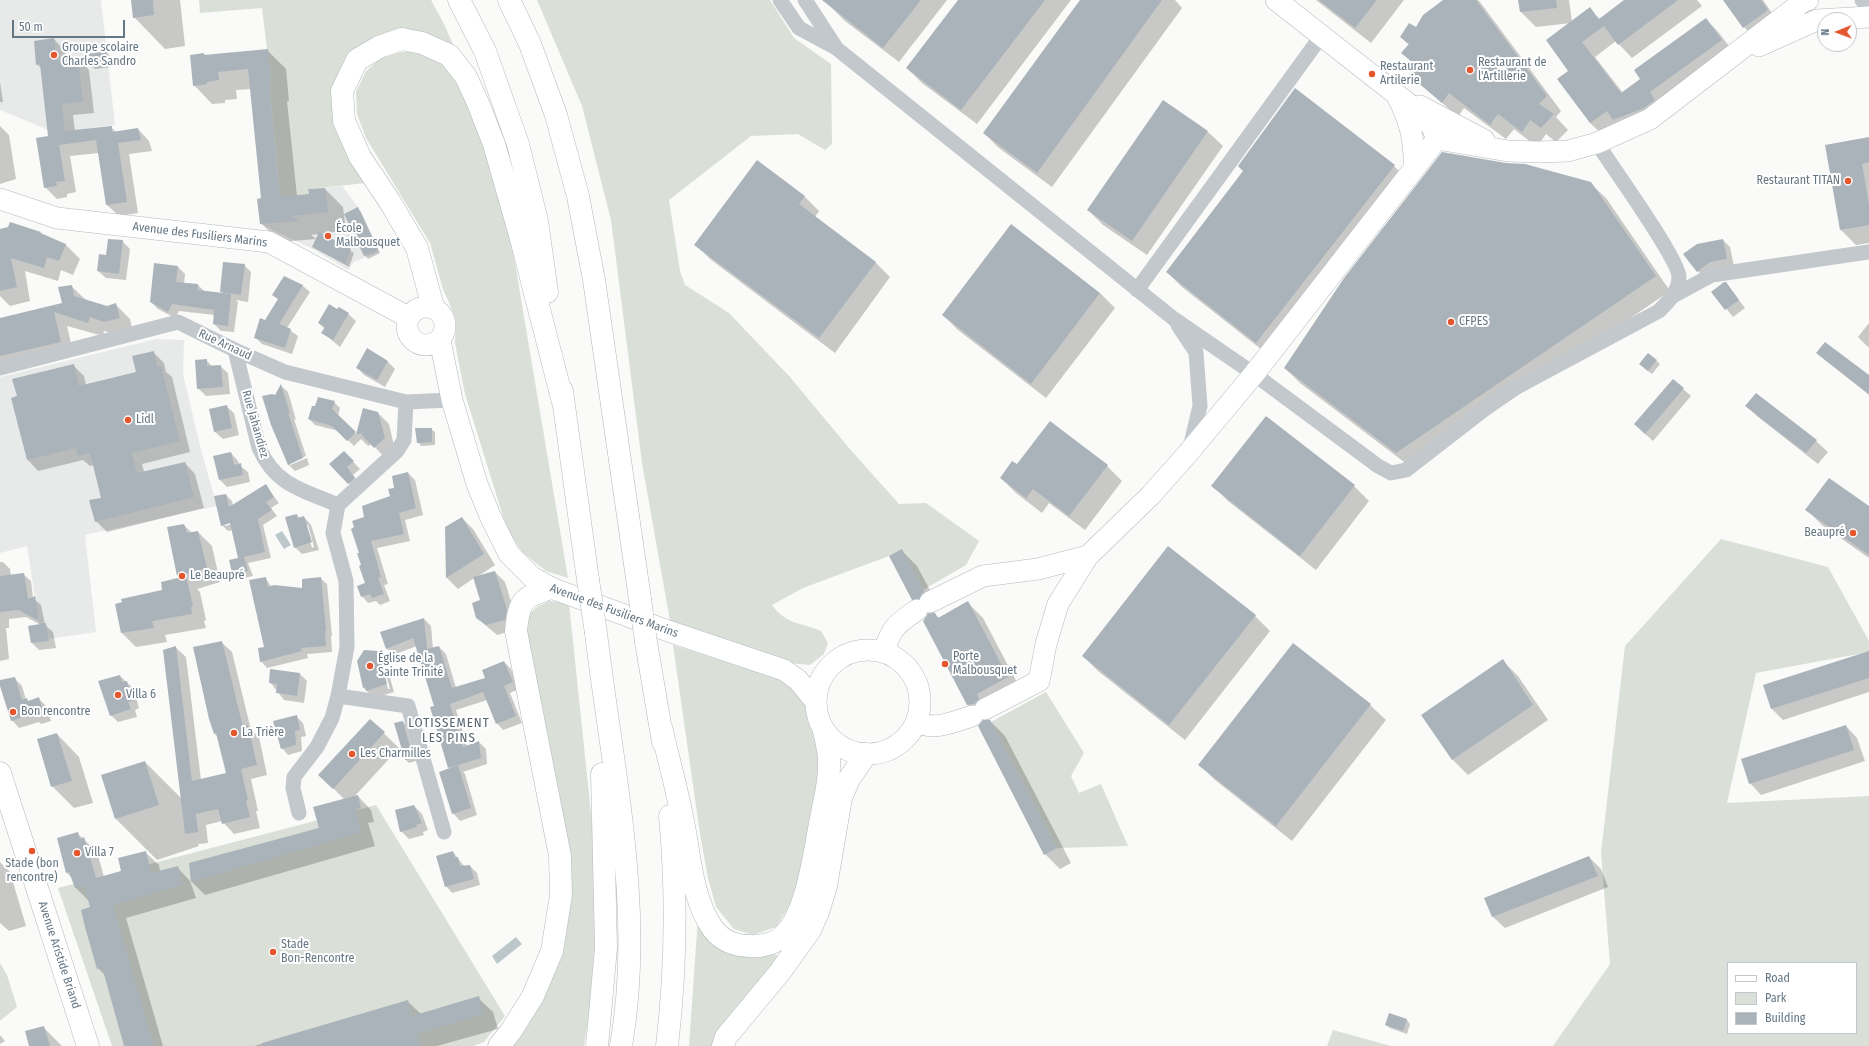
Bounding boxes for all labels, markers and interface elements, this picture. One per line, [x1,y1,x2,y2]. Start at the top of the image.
scale bar [14,12,127,38]
north arrow [1817,12,1857,52]
text: 50 m [19,20,43,34]
text: N [1819,29,1832,36]
place label: Groupe scolaire Charles Sandro [62,41,139,69]
marker: Groupe scolaire Charles Sandro [49,50,59,60]
place label: Restaurant de l'Artillerie [1478,56,1547,84]
place label: Restaurant Artilerie [1380,60,1433,88]
marker: Restaurant de l'Artillerie [1465,65,1475,75]
marker: Restaurant Artilerie [1367,69,1377,79]
place label: Restaurant TITAN [1757,174,1840,188]
marker: Restaurant TITAN [1843,176,1853,186]
street label: Avenue des Fusiliers Marins [132,220,268,250]
place label: École Malbousquet [336,222,400,250]
marker: École Malbousquet [323,231,333,241]
place label: CFPES [1459,315,1488,329]
marker: CFPES [1446,317,1456,327]
street label: Rue Arnaud [196,326,254,364]
street label: Rue Jahandiez [239,389,271,459]
place label: Lidl [136,413,154,427]
marker: Lidl [123,415,133,425]
place label: Beaupré [1804,526,1845,540]
marker: Beaupré [1848,528,1858,538]
place label: Le Beaupré [190,569,245,583]
marker: Le Beaupré [177,571,187,581]
street label: Avenue des Fusiliers Marins [548,581,680,641]
place label: Porte Malbousquet [953,650,1017,678]
place label: Église de la Sainte Trinité [378,652,443,680]
marker: Porte Malbousquet [940,659,950,669]
marker: Église de la Sainte Trinité [365,661,375,671]
place label: Villa 6 [126,688,156,702]
marker: Villa 6 [113,690,123,700]
place label: Bon rencontre [21,705,90,719]
marker: Bon rencontre [8,707,18,717]
district label: LOTISSEMENT LES PINS [408,715,490,746]
place label: La Trière [242,726,284,740]
marker: La Trière [229,728,239,738]
place label: Les Charmilles [360,747,431,761]
marker: Les Charmilles [347,749,357,759]
marker: Stade (bon rencontre) [27,846,37,856]
place label: Villa 7 [85,846,114,860]
marker: Villa 7 [72,848,82,858]
place label: Stade (bon rencontre) [5,857,59,885]
street label: Avenue Aristide Briand [35,899,83,1011]
place label: Stade Bon-Rencontre [281,938,354,966]
marker: Stade Bon-Rencontre [268,947,278,957]
legend [1727,962,1857,1034]
text: Road [1765,971,1790,985]
text: Park [1765,991,1786,1005]
text: Building [1765,1011,1805,1025]

